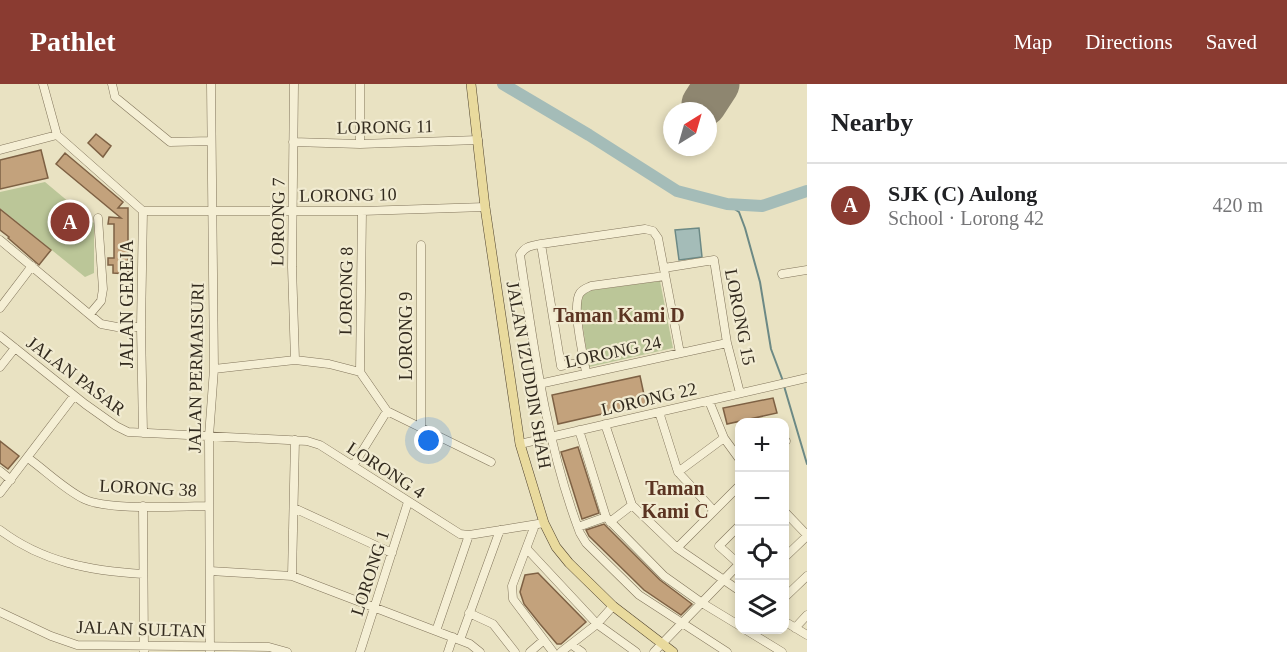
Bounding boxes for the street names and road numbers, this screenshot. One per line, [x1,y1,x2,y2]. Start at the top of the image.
street label: LORONG 11 [336,116,434,138]
street label: LORONG 7 [267,178,289,266]
street label: LORONG 10 [299,184,397,206]
street label: JALAN GEREJA [117,240,137,368]
street label: LORONG 8 [335,247,357,335]
street label: LORONG 15 [721,267,759,367]
street label: JALAN IZUDDIN SHAH [503,280,555,470]
street label: JALAN PERMAISURI [185,283,207,453]
street label: LORONG 9 [396,292,416,380]
street label: LORONG 24 [563,332,663,372]
street label: JALAN PASAR [23,333,129,419]
street label: LORONG 22 [599,378,699,420]
street label: LORONG 4 [343,438,429,502]
street label: LORONG 38 [99,475,197,501]
street label: LORONG 1 [347,528,393,618]
street label: JALAN SULTAN [76,617,206,641]

